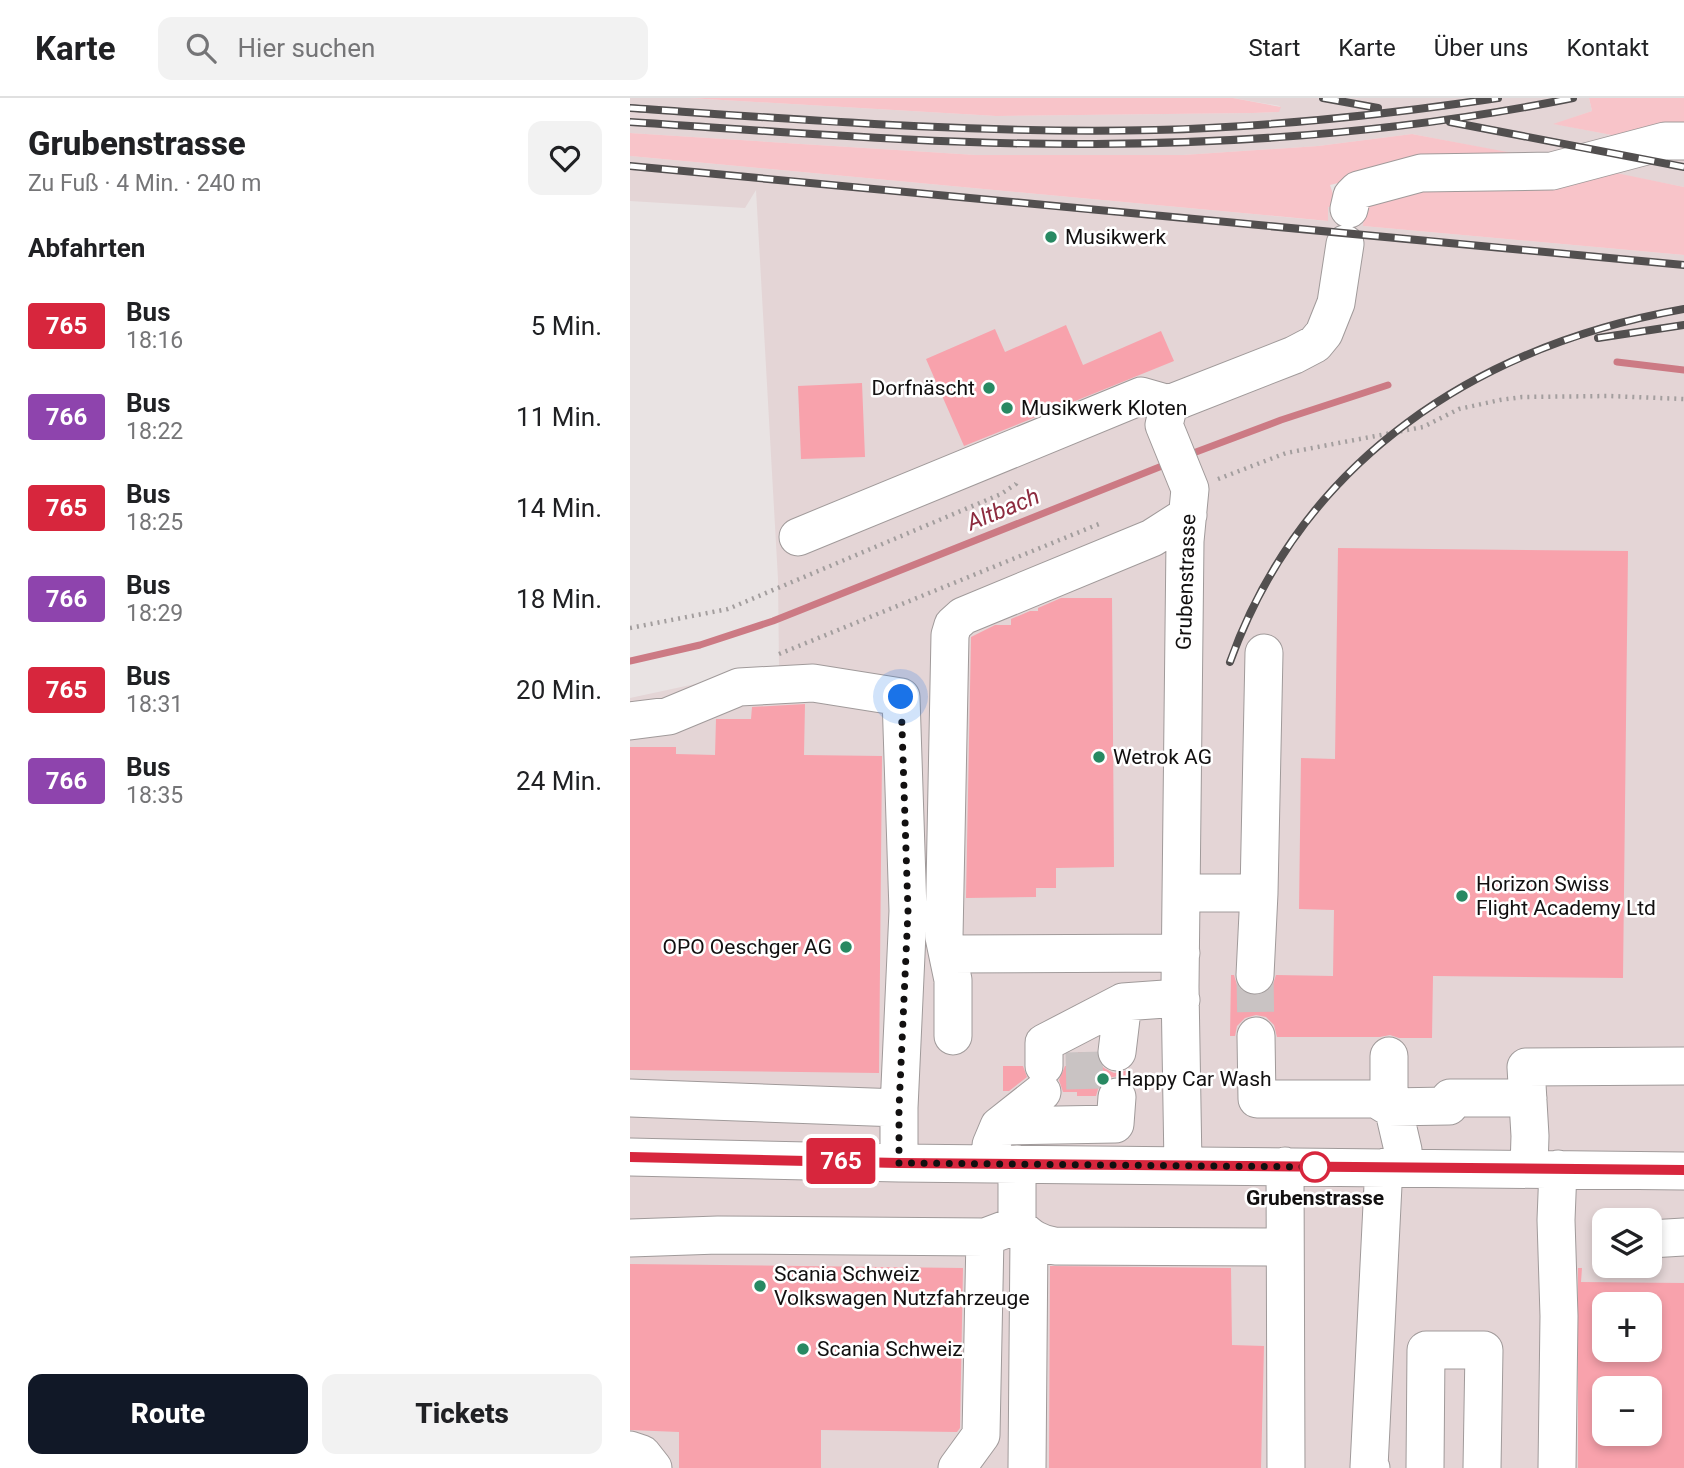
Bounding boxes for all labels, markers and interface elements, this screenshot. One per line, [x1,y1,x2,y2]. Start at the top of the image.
search box [158,17,648,80]
text: Karte [35,29,116,68]
icon: search [182,29,220,67]
text: Hier suchen [238,33,375,63]
text: Start [1249,34,1300,62]
text: Karte [1338,34,1396,62]
text: Über uns [1434,34,1528,62]
text: Kontakt [1566,34,1649,62]
button: heart [528,121,602,195]
text: Grubenstrasse [28,124,246,163]
text: Zu Fuß · 4 Min. · 240 m [28,170,261,197]
place label: Musikwerk [1065,225,1167,249]
marker: Musikwerk [1043,229,1059,245]
text: Abfahrten [28,233,145,263]
text: Bus [126,297,171,327]
text: 5 Min. [531,311,602,341]
text: 765 [46,312,87,340]
text: 18:16 [126,327,183,354]
place label: Dorfnäscht [871,376,975,400]
marker: Dorfnäscht [981,380,997,396]
text: Bus [126,388,171,418]
place label: Musikwerk Kloten [1021,396,1187,420]
marker: Musikwerk Kloten [999,400,1015,416]
text: 11 Min. [516,402,602,432]
text: 766 [46,403,87,431]
text: 18:22 [126,418,183,445]
text: Bus [126,479,171,509]
water label: Altbach [962,483,1043,537]
text: 14 Min. [516,493,602,523]
text: 765 [46,494,87,522]
text: 18:25 [126,509,183,536]
street label: Grubenstrasse [1172,514,1200,650]
text: Bus [126,570,171,600]
text: 18 Min. [516,584,602,614]
text: 766 [46,585,87,613]
text: 18:29 [126,600,183,627]
text: Bus [126,661,171,691]
text: 20 Min. [516,675,602,705]
text: 765 [46,676,87,704]
your location [883,679,918,714]
text: 18:31 [126,691,183,718]
place label: Wetrok AG [1113,745,1212,769]
marker: Wetrok AG [1091,749,1107,765]
text: Bus [126,752,171,782]
text: 24 Min. [516,766,602,796]
text: 766 [46,767,87,795]
text: 18:35 [126,782,183,809]
place label: Horizon Swiss Flight Academy Ltd [1476,872,1656,920]
marker: Horizon Swiss Flight Academy Ltd [1454,888,1470,904]
place label: OPO Oeschger AG [663,935,832,959]
marker: OPO Oeschger AG [838,939,854,955]
place label: Happy Car Wash [1117,1067,1272,1091]
marker: Happy Car Wash [1095,1071,1111,1087]
line badge: 765 [801,1138,881,1184]
text: 765 [820,1147,862,1175]
marker: Grubenstrasse [1300,1152,1330,1182]
place label: Grubenstrasse [1246,1186,1384,1210]
map controls [1592,1208,1662,1446]
button: layers [1592,1208,1662,1278]
place label: Scania Schweiz Volkswagen Nutzfahrzeuge [774,1262,1030,1310]
marker: Scania Schweiz Volkswagen Nutzfahrzeuge [752,1278,768,1294]
button: + [1592,1292,1662,1362]
place label: Scania Schweiz [817,1337,963,1361]
marker: Scania Schweiz [795,1341,811,1357]
button: Route [28,1374,308,1454]
button: Tickets [322,1374,602,1454]
button: − [1592,1376,1662,1446]

